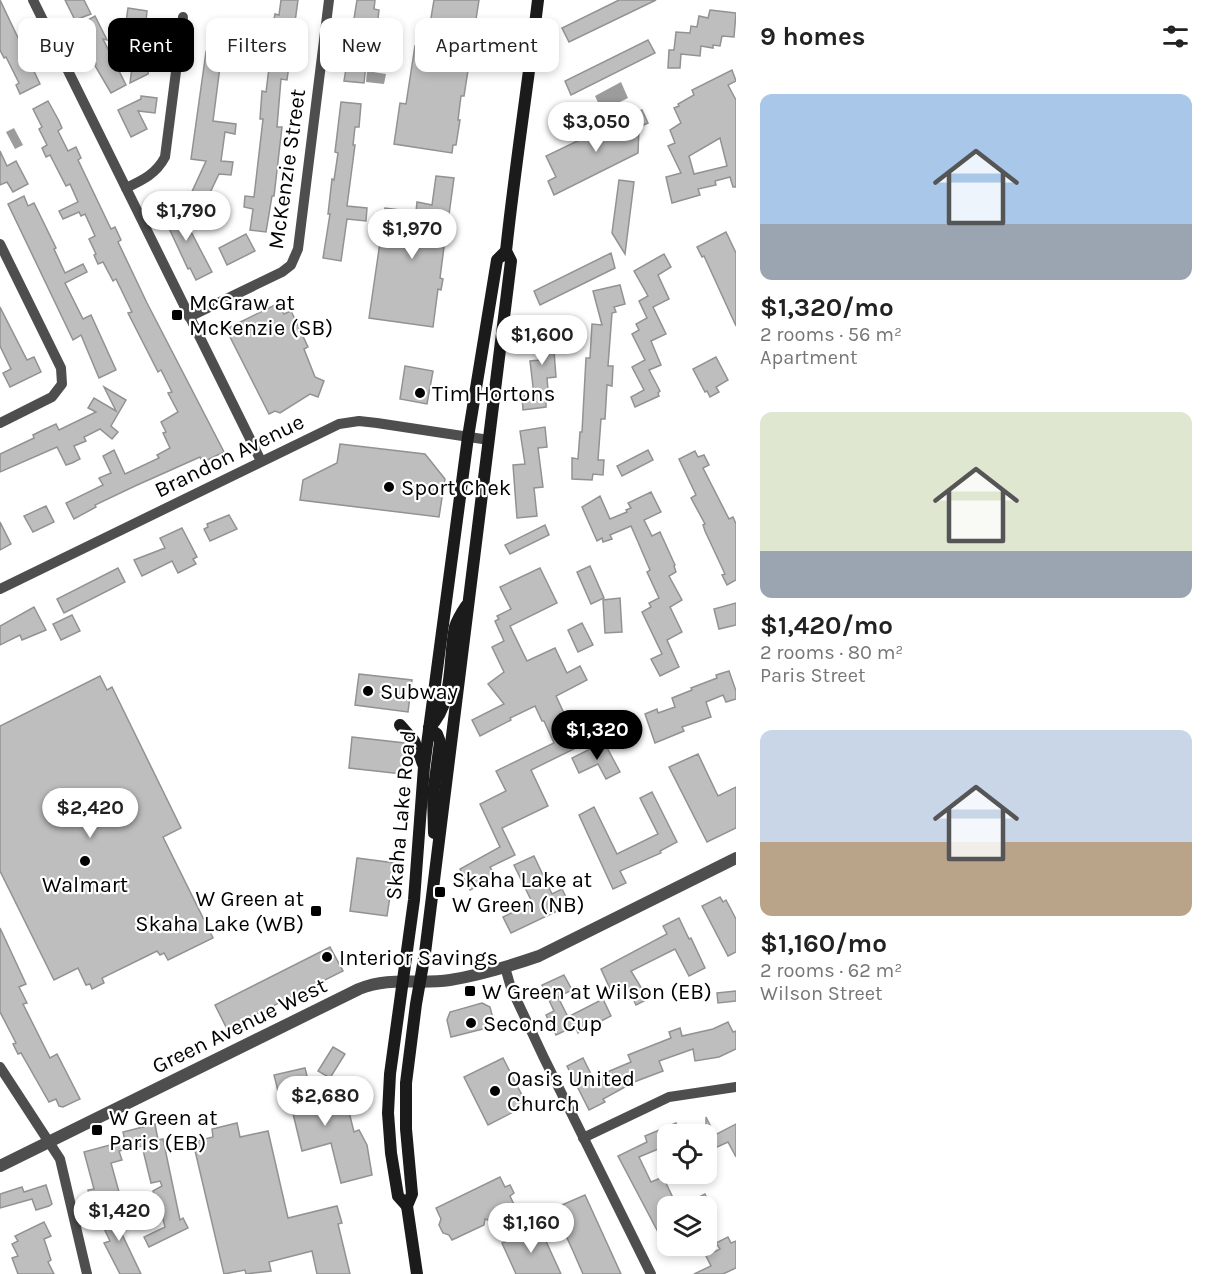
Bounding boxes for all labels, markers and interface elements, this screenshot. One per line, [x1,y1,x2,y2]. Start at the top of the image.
chip: Buy [18,18,96,72]
chip: Rent [108,18,194,72]
chip: Filters [206,18,308,72]
chip: New [320,18,403,72]
chip: Apartment [415,18,559,72]
icon: filters [1159,20,1192,53]
text: 9 homes [760,21,866,52]
street label: McKenzie Street [263,87,311,251]
pin: $3,050 [547,102,645,153]
text: $3,050 [562,110,630,133]
icon: home [922,133,1030,241]
pin: $1,790 [137,191,235,242]
text: $1,790 [156,199,216,222]
pin: $1,970 [363,209,461,260]
text: $1,970 [382,217,442,240]
place label: McGraw at McKenzie (SB) [189,290,333,341]
text: $1,320/mo [760,292,894,323]
marker: McGraw at McKenzie (SB) [170,308,184,322]
pin: $1,600 [493,315,591,366]
text: $1,600 [510,323,574,346]
text: 2 rooms · 56 m² [760,323,902,346]
text: Apartment [760,346,858,369]
place label: Tim Hortons [432,381,555,407]
marker: Tim Hortons [413,386,427,400]
street label: Brandon Avenue [150,408,308,503]
icon: home [922,451,1030,559]
place label: Sport Chek [401,475,511,501]
marker: Sport Chek [382,480,396,494]
text: $1,420/mo [760,610,893,641]
text: 2 rooms · 80 m² [760,641,903,664]
text: Paris Street [760,664,865,687]
place label: Subway [380,679,458,705]
marker: Subway [361,684,375,698]
pin: $1,320 [548,710,646,761]
text: $1,320 [565,718,629,741]
street label: Skaha Lake Road [381,729,421,901]
icon: home [922,769,1030,877]
pin: $2,420 [41,788,139,839]
text: $2,420 [56,796,124,819]
marker: Walmart [78,854,92,868]
place label: Skaha Lake at W Green (NB) [452,867,592,918]
place label: Walmart [42,872,128,898]
marker: Skaha Lake at W Green (NB) [433,885,447,899]
place label: W Green at Skaha Lake (WB) [135,886,304,937]
marker: W Green at Skaha Lake (WB) [309,904,323,918]
text: $1,160/mo [760,928,887,959]
place label: Interior Savings [339,945,498,971]
marker: Interior Savings [320,950,334,964]
text: 2 rooms · 62 m² [760,959,902,982]
street label: Green Avenue West [148,972,331,1079]
place label: W Green at Wilson (EB) [482,979,712,1005]
text: Wilson Street [760,982,883,1005]
marker: W Green at Wilson (EB) [463,984,477,998]
place label: Second Cup [483,1011,602,1037]
marker: Second Cup [464,1016,478,1030]
place label: Oasis United Church [507,1066,635,1117]
pin: $2,680 [276,1076,374,1127]
text: $2,680 [291,1084,359,1107]
marker: Oasis United Church [488,1084,502,1098]
place label: W Green at Paris (EB) [109,1105,218,1156]
marker: W Green at Paris (EB) [90,1123,104,1137]
map controls [657,1124,717,1256]
button: locate [657,1124,717,1184]
pin: $1,420 [70,1191,168,1242]
button: layers [657,1196,717,1256]
text: $1,420 [88,1199,150,1222]
pin: $1,160 [482,1203,580,1254]
text: $1,160 [502,1211,560,1234]

